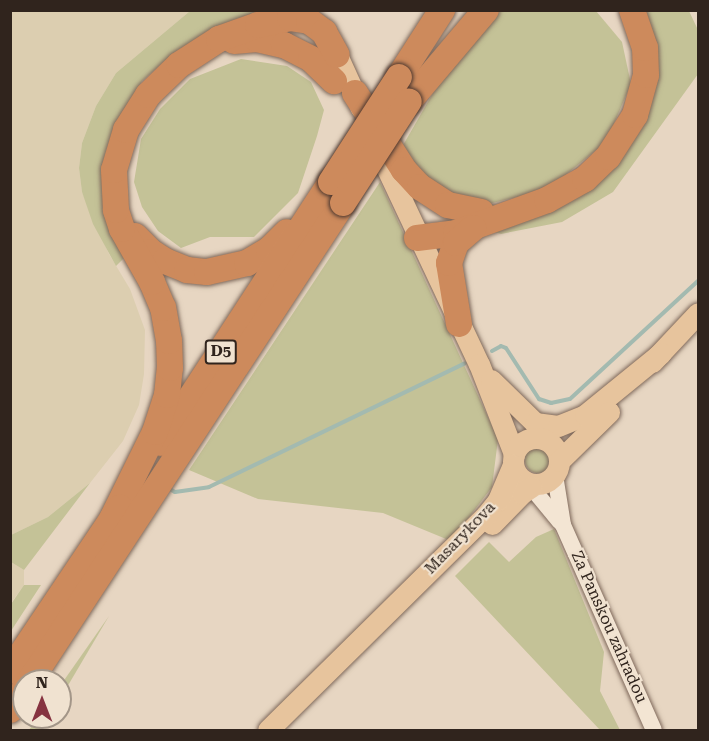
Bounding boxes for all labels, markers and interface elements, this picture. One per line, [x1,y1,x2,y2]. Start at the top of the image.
road number: D5 [204,340,238,364]
street label: Masarykova [421,498,499,578]
street label: Za Panskou zahradou [567,548,651,706]
north arrow [12,669,72,729]
text: N [36,673,48,692]

